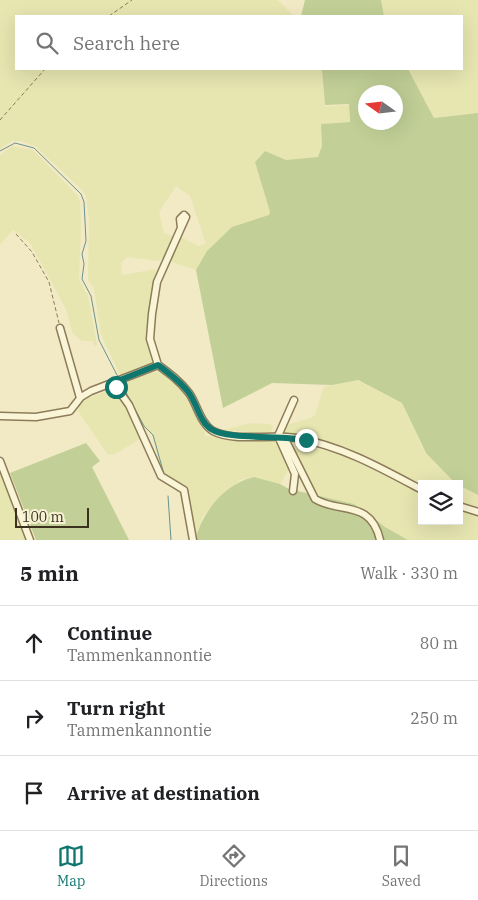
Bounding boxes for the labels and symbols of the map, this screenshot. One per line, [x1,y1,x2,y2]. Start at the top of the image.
north arrow [358,85,403,130]
route start [105,376,128,399]
route end [295,429,318,452]
scale bar [15,505,89,528]

